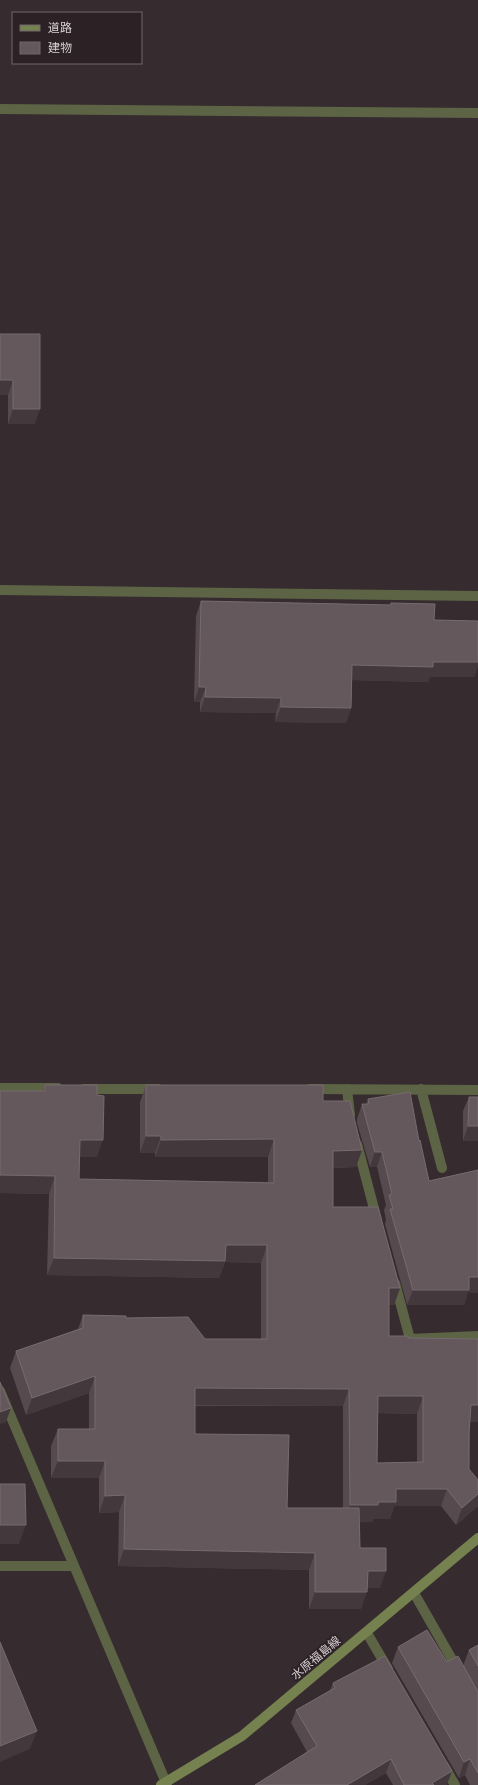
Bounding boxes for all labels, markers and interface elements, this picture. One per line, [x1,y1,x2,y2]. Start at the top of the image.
legend [12,12,142,64]
text: 道路 [48,20,72,35]
text: 建物 [48,40,72,55]
street label: 水原福島線 [288,1633,343,1683]

